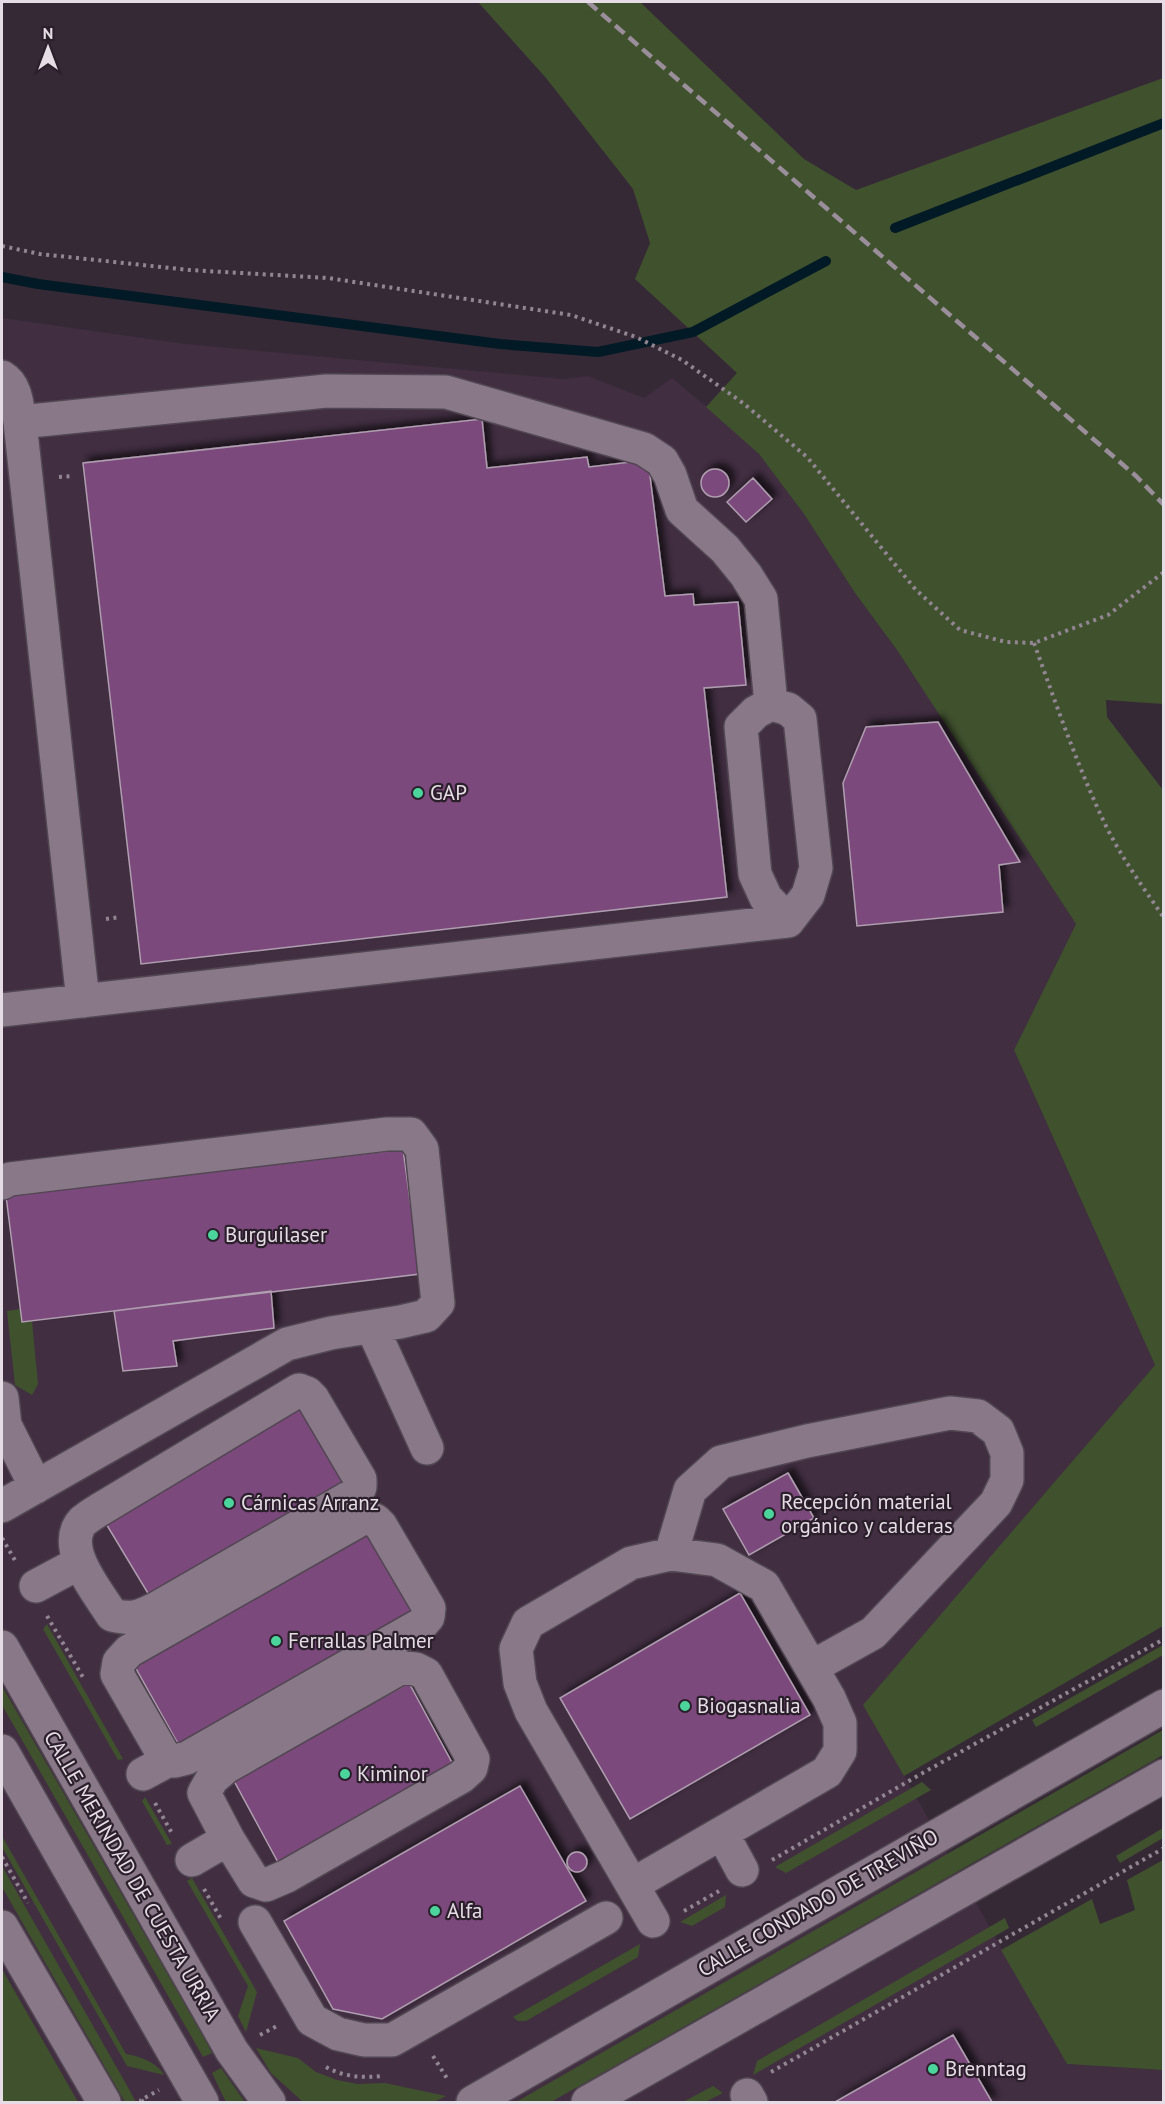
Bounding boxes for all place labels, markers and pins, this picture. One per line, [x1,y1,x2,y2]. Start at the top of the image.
place label: GAP [430,779,467,806]
marker: GAP [411,786,425,800]
place label: Burguilaser [225,1221,327,1248]
marker: Burguilaser [206,1228,220,1242]
place label: Recepción material orgánico y calderas [781,1488,953,1539]
place label: Cárnicas Arranz [241,1489,379,1516]
marker: Cárnicas Arranz [222,1496,236,1510]
marker: Recepción material orgánico y calderas [762,1507,776,1521]
place label: Ferrallas Palmer [288,1627,434,1654]
marker: Ferrallas Palmer [269,1634,283,1648]
place label: Biogasnalia [697,1692,801,1719]
marker: Biogasnalia [678,1699,692,1713]
place label: Kiminor [357,1760,428,1787]
marker: Kiminor [338,1767,352,1781]
place label: Alfa [447,1897,483,1924]
marker: Alfa [428,1904,442,1918]
place label: Brenntag [945,2055,1027,2082]
marker: Brenntag [926,2062,940,2076]

